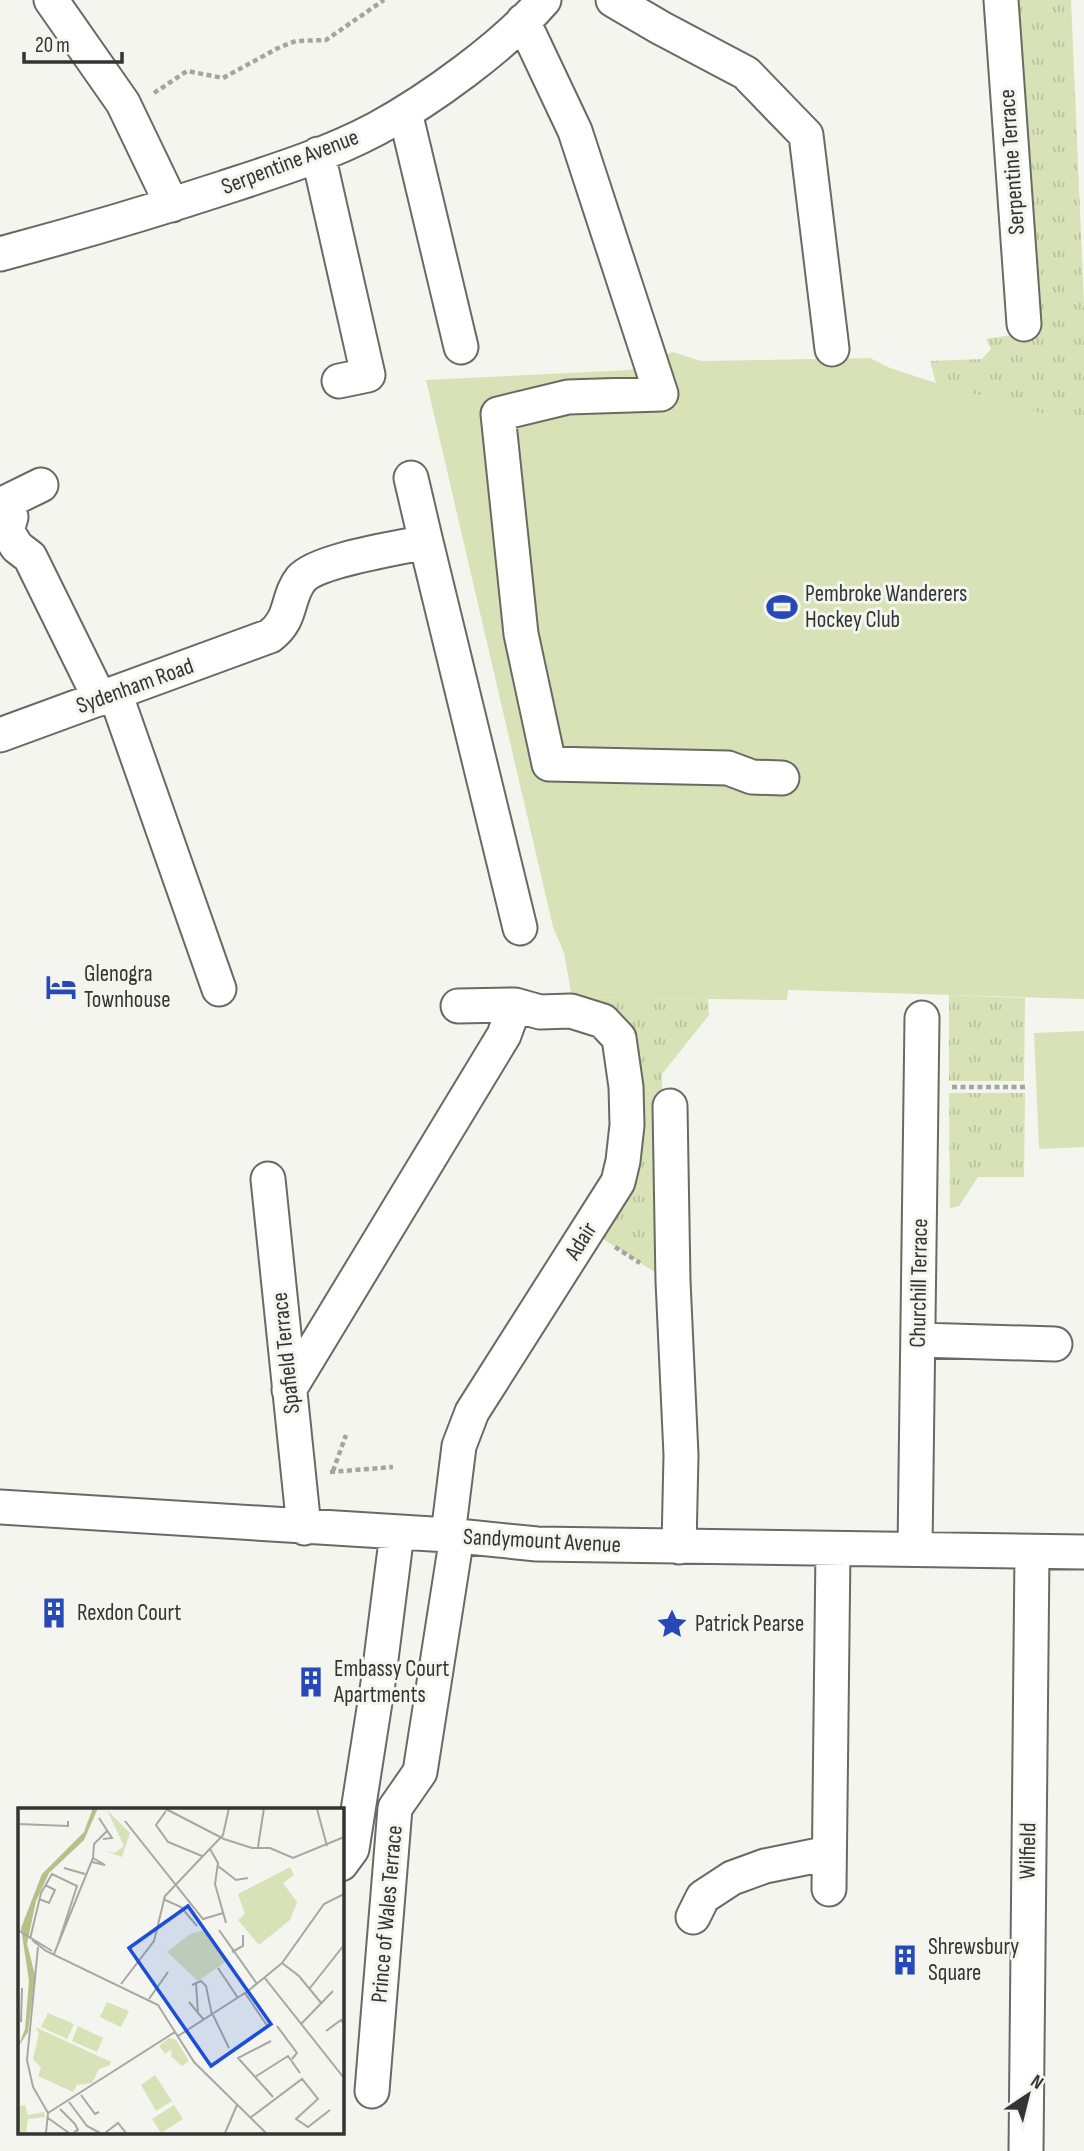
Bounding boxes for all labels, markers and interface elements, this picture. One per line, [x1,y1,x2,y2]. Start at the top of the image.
scale bar [24,21,122,65]
text: 20 m [35,33,70,58]
street label: Serpentine Terrace [993,88,1031,236]
street label: Serpentine Avenue [217,123,363,201]
place label: Pembroke Wanderers Hockey Club [805,580,967,634]
sports icon: Pembroke Wanderers Hockey Club [765,590,799,624]
street label: Sydenham Road [73,652,197,720]
place label: Glenogra Townhouse [84,960,171,1014]
hotel icon: Glenogra Townhouse [44,970,78,1004]
street label: Adair [558,1217,603,1266]
street label: Churchill Terrace [904,1218,934,1348]
street label: Spafield Terrace [266,1291,306,1415]
street label: Sandymount Avenue [462,1523,622,1559]
building icon: Rexdon Court [37,1596,71,1630]
place label: Rexdon Court [77,1599,181,1627]
place icon: Patrick Pearse [655,1607,689,1641]
place label: Patrick Pearse [695,1610,804,1638]
place label: Embassy Court Apartments [333,1655,449,1709]
building icon: Embassy Court Apartments [294,1665,328,1699]
inset map [18,1808,343,2134]
street label: Wilfield [1014,1822,1042,1880]
street label: Prince of Wales Terrace [365,1824,409,2004]
place label: Shrewsbury Square [928,1933,1019,1987]
building icon: Shrewsbury Square [888,1943,922,1977]
north arrow [993,2060,1063,2130]
text: N [1026,2070,1048,2095]

